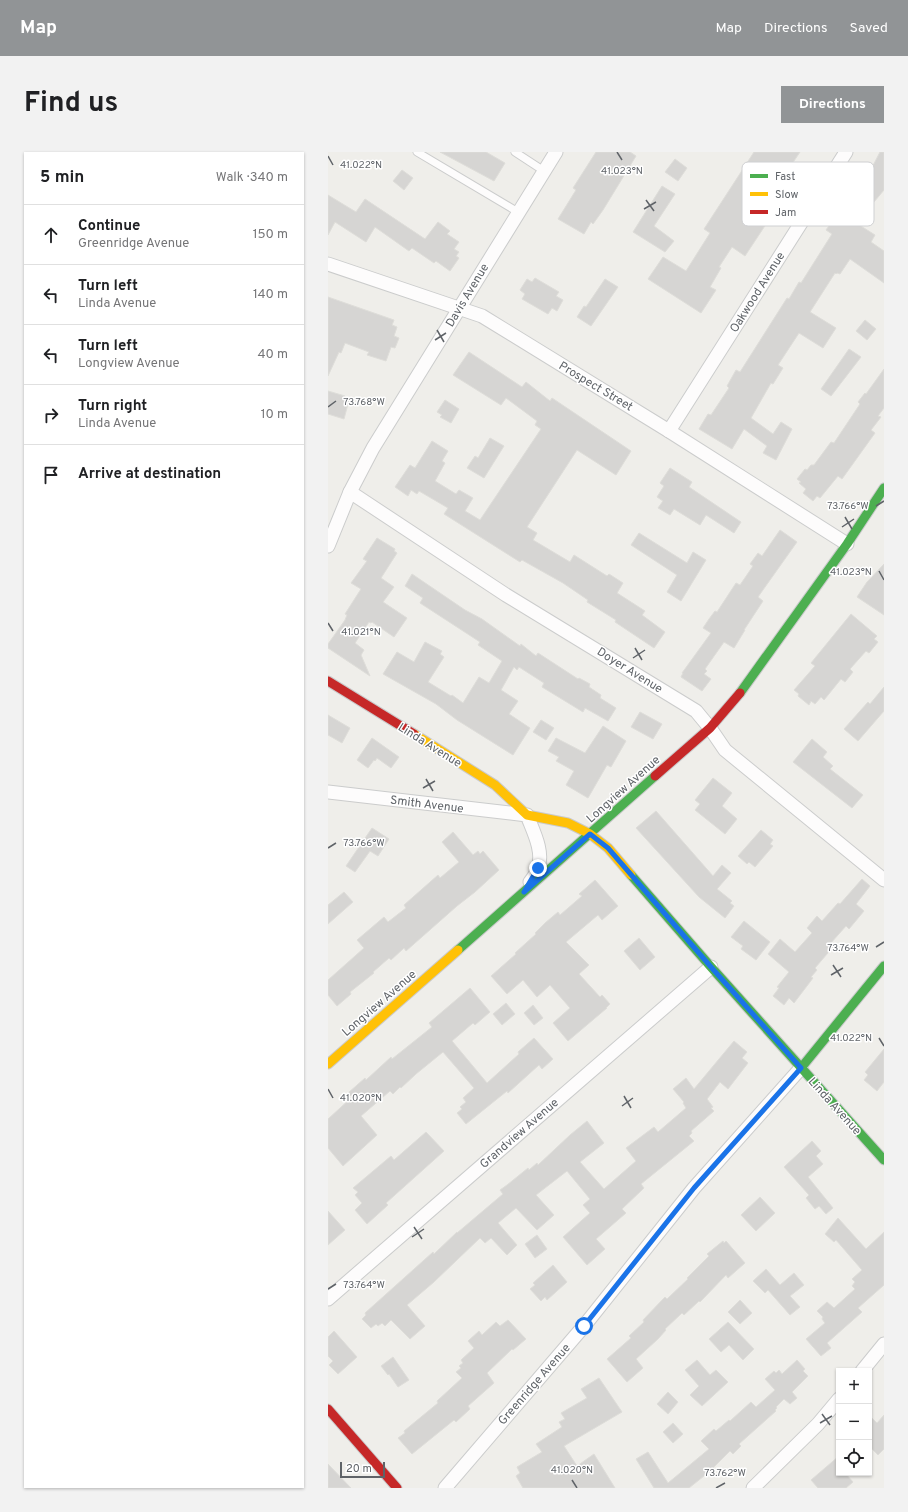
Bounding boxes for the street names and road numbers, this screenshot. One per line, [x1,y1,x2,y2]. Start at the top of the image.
street label: Oakwood Avenue [727,249,789,336]
street label: Davis Avenue [443,261,493,330]
street label: Prospect Street [555,358,636,415]
street label: Doyer Avenue [594,644,665,697]
street label: Linda Avenue [395,720,464,772]
street label: Longview Avenue [583,752,664,827]
street label: Smith Avenue [389,793,465,817]
street label: Longview Avenue [339,967,420,1041]
street label: Linda Avenue [804,1074,864,1139]
street label: Grandview Avenue [477,1095,562,1172]
street label: Greenridge Avenue [495,1341,575,1429]

